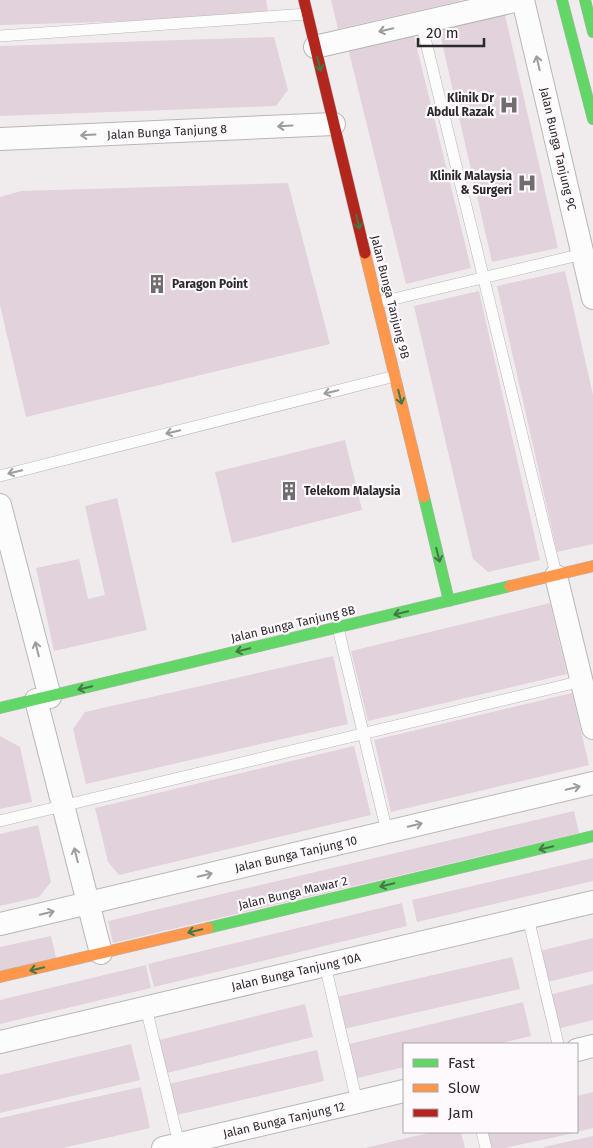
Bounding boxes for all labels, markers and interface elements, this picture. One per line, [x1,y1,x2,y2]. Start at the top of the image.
scale bar [418,15,484,47]
text: 20 m [426,24,459,42]
one-way arrow [378,26,394,35]
one-way arrow [533,55,542,71]
one-way arrow [315,56,325,72]
street label: Jalan Bunga Tanjung 9C [537,86,579,212]
place label: Klinik Dr Abdul Razak [426,91,494,119]
hospital icon: Klinik Dr Abdul Razak [498,94,520,116]
street label: Jalan Bunga Tanjung 8 [107,122,228,142]
one-way arrow [277,122,293,131]
one-way arrow [80,131,96,140]
place label: Klinik Malaysia & Surgeri [430,169,512,197]
hospital icon: Klinik Malaysia & Surgeri [516,172,538,194]
one-way arrow [354,214,363,230]
street label: Jalan Bunga Tanjung 9B [368,234,412,360]
building icon: Paragon Point [146,273,168,295]
place label: Paragon Point [172,277,248,291]
one-way arrow [323,388,339,397]
one-way arrow [396,389,405,405]
one-way arrow [165,428,181,437]
one-way arrow [8,468,24,477]
building icon: Telekom Malaysia [278,480,300,502]
place label: Telekom Malaysia [304,484,401,498]
one-way arrow [434,547,443,563]
street label: Jalan Bunga Tanjung 8B [229,603,357,645]
one-way arrow [394,609,410,618]
one-way arrow [32,642,42,658]
one-way arrow [236,646,252,655]
one-way arrow [78,684,94,693]
one-way arrow [564,783,580,792]
one-way arrow [406,820,422,829]
street label: Jalan Bunga Tanjung 10 [233,833,359,875]
one-way arrow [538,844,554,853]
one-way arrow [71,848,80,864]
one-way arrow [197,870,213,879]
street label: Jalan Bunga Mawar 2 [237,874,349,912]
one-way arrow [380,881,396,890]
one-way arrow [39,908,55,917]
one-way arrow [188,927,204,936]
street label: Jalan Bunga Tanjung 10A [230,950,362,994]
one-way arrow [30,965,46,974]
legend [403,1043,578,1133]
text: Fast [448,1054,475,1072]
text: Slow [448,1079,480,1097]
street label: Jalan Bunga Tanjung 12 [222,1099,346,1141]
text: Jam [448,1104,474,1122]

